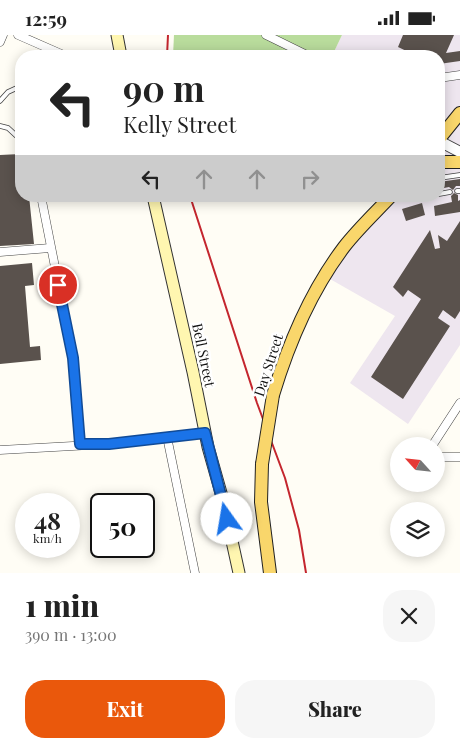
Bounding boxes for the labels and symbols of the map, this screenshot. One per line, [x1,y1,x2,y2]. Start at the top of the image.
pin [37,264,79,306]
street label: Bell Street [188,321,220,390]
street label: Day Street [249,330,287,399]
north arrow [390,437,445,493]
position arrow [200,492,252,544]
speed limit sign: 50 [90,493,155,558]

